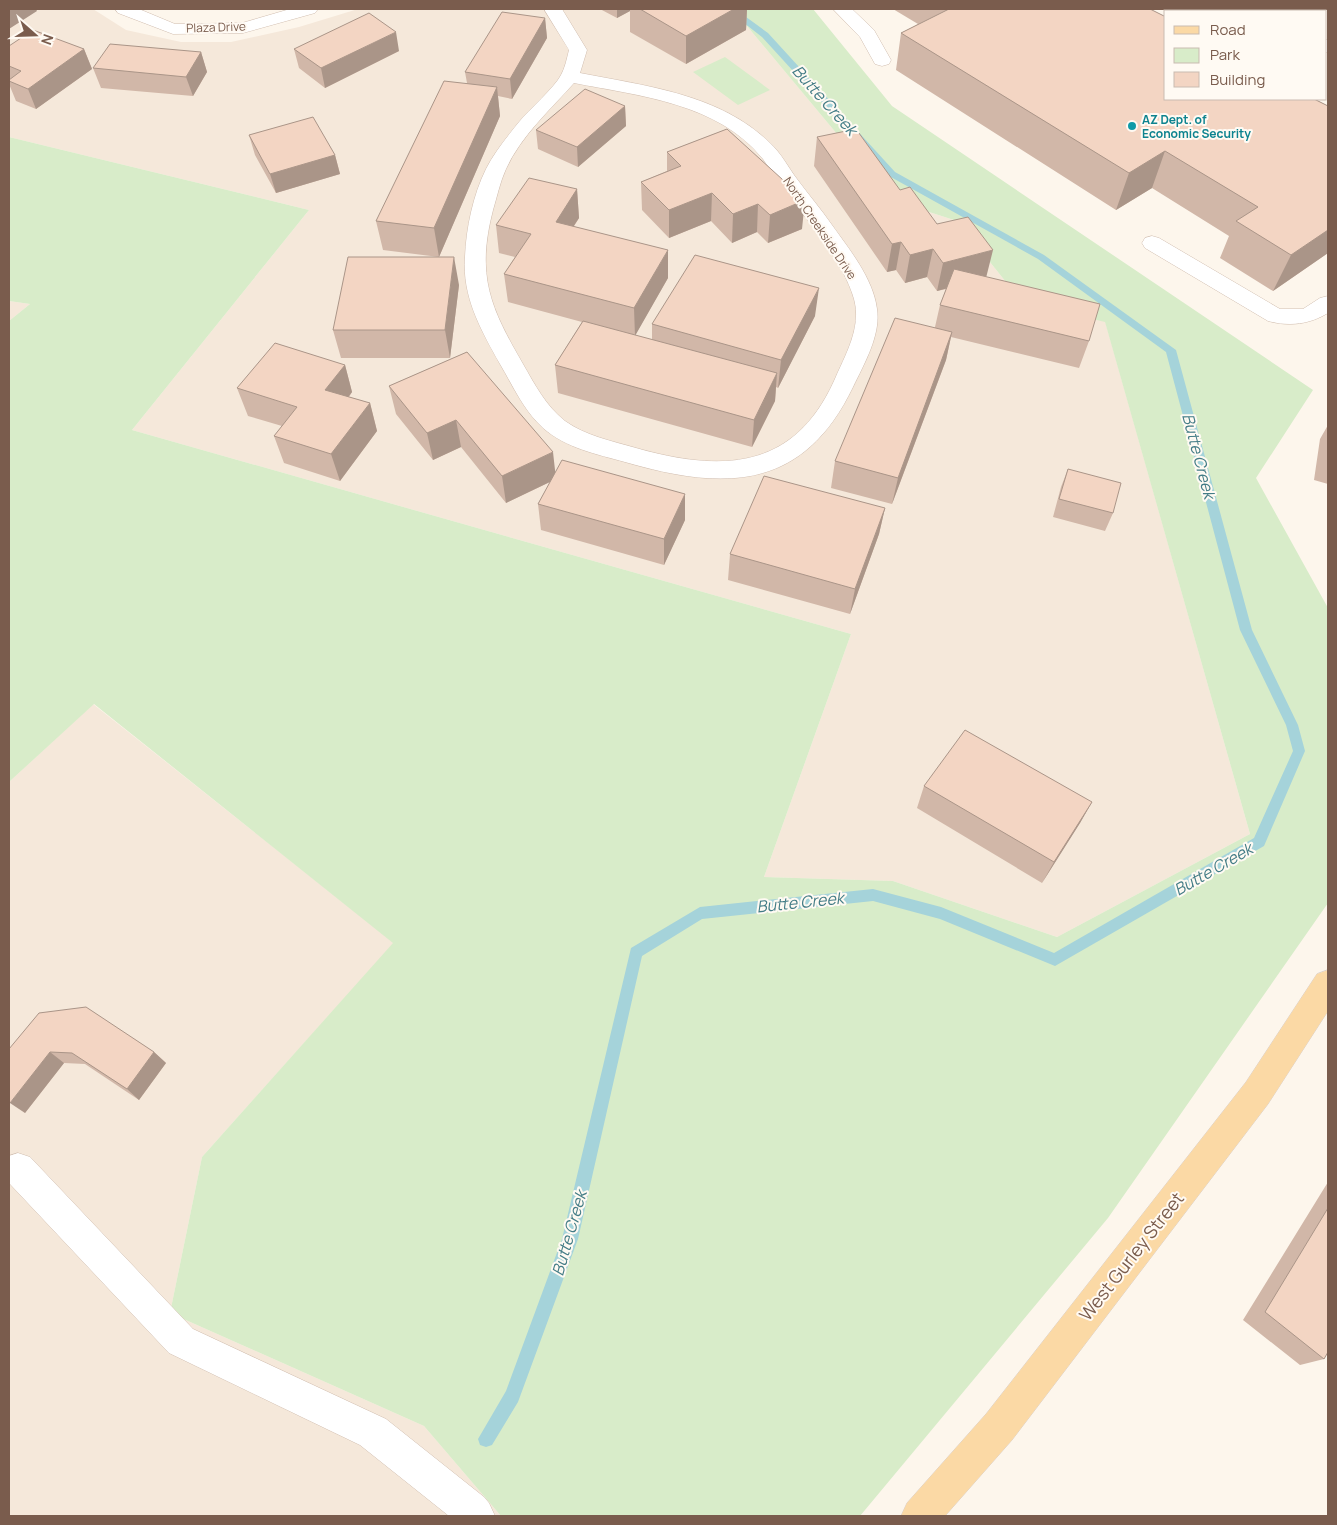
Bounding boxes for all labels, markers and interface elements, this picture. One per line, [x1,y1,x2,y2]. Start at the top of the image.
north arrow [10,10,60,60]
legend [1164,10,1327,100]
street label: Plaza Drive [186,17,246,37]
text: Road [1210,19,1246,40]
text: N [37,32,58,48]
text: Park [1210,44,1240,65]
water label: Butte Creek [788,60,864,141]
text: Building [1210,69,1265,90]
place label: AZ Dept. of Economic Security [1142,111,1251,142]
marker: AZ Dept. of Economic Security [1126,120,1138,132]
street label: North Creekside Drive [779,173,861,283]
water label: Butte Creek [1177,411,1221,503]
water label: Butte Creek [1170,837,1258,900]
water label: Butte Creek [755,886,847,918]
water label: Butte Creek [546,1186,592,1278]
street label: West Gurley Street [1073,1187,1189,1325]

